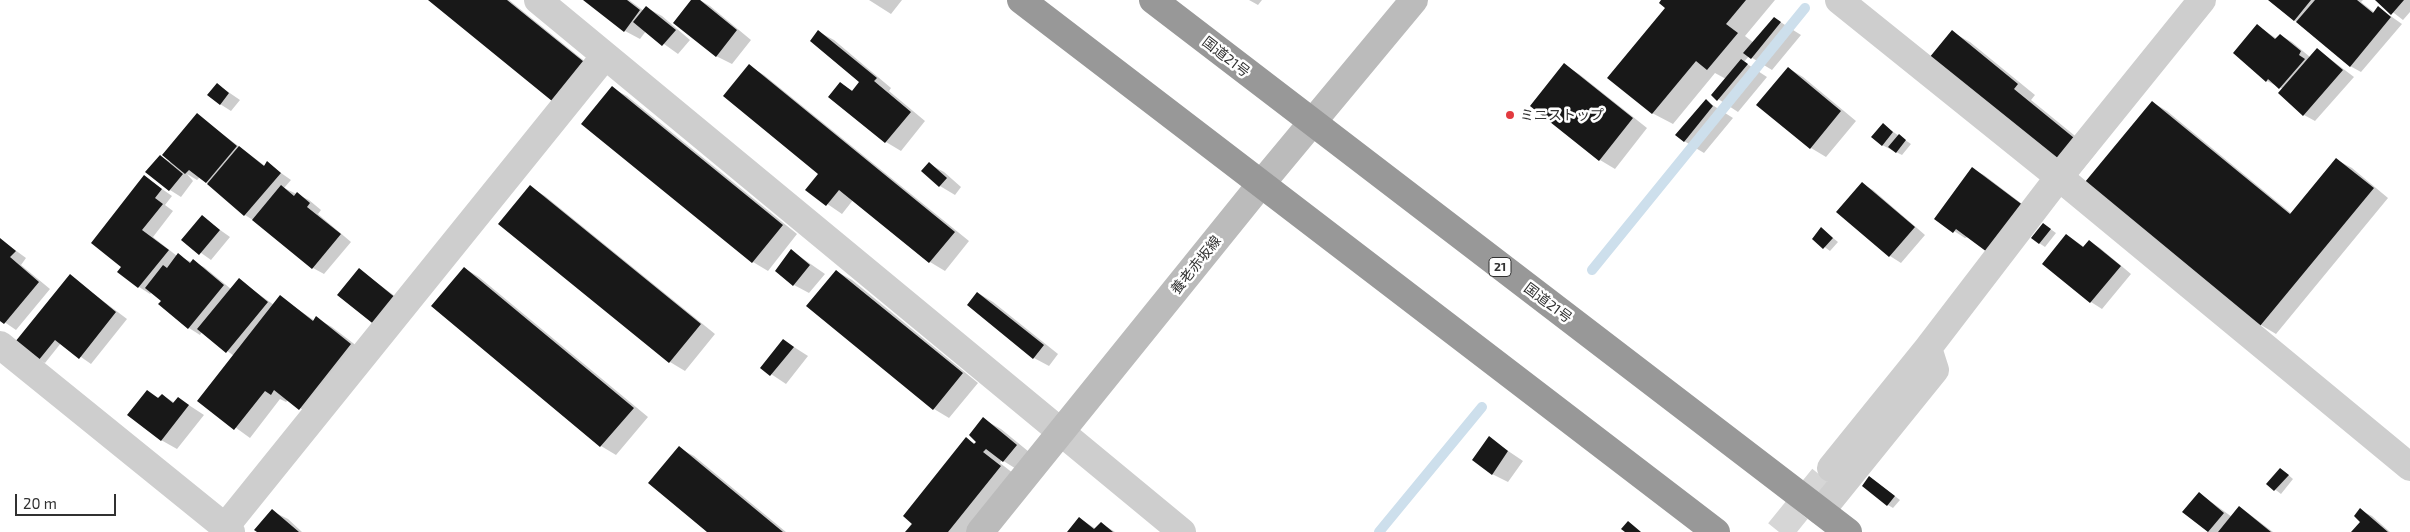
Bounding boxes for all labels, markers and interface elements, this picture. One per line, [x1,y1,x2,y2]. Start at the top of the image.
street label: 国道21号 [1199,33,1253,81]
place label: ミニストップ [1520,107,1604,123]
marker: ミニストップ [1504,109,1516,121]
street label: 養老赤坂線 [1167,233,1225,297]
road number: 21 [1489,258,1511,276]
street label: 国道21号 [1521,280,1575,326]
scale bar [18,484,119,516]
text: 20 m [23,494,57,512]

